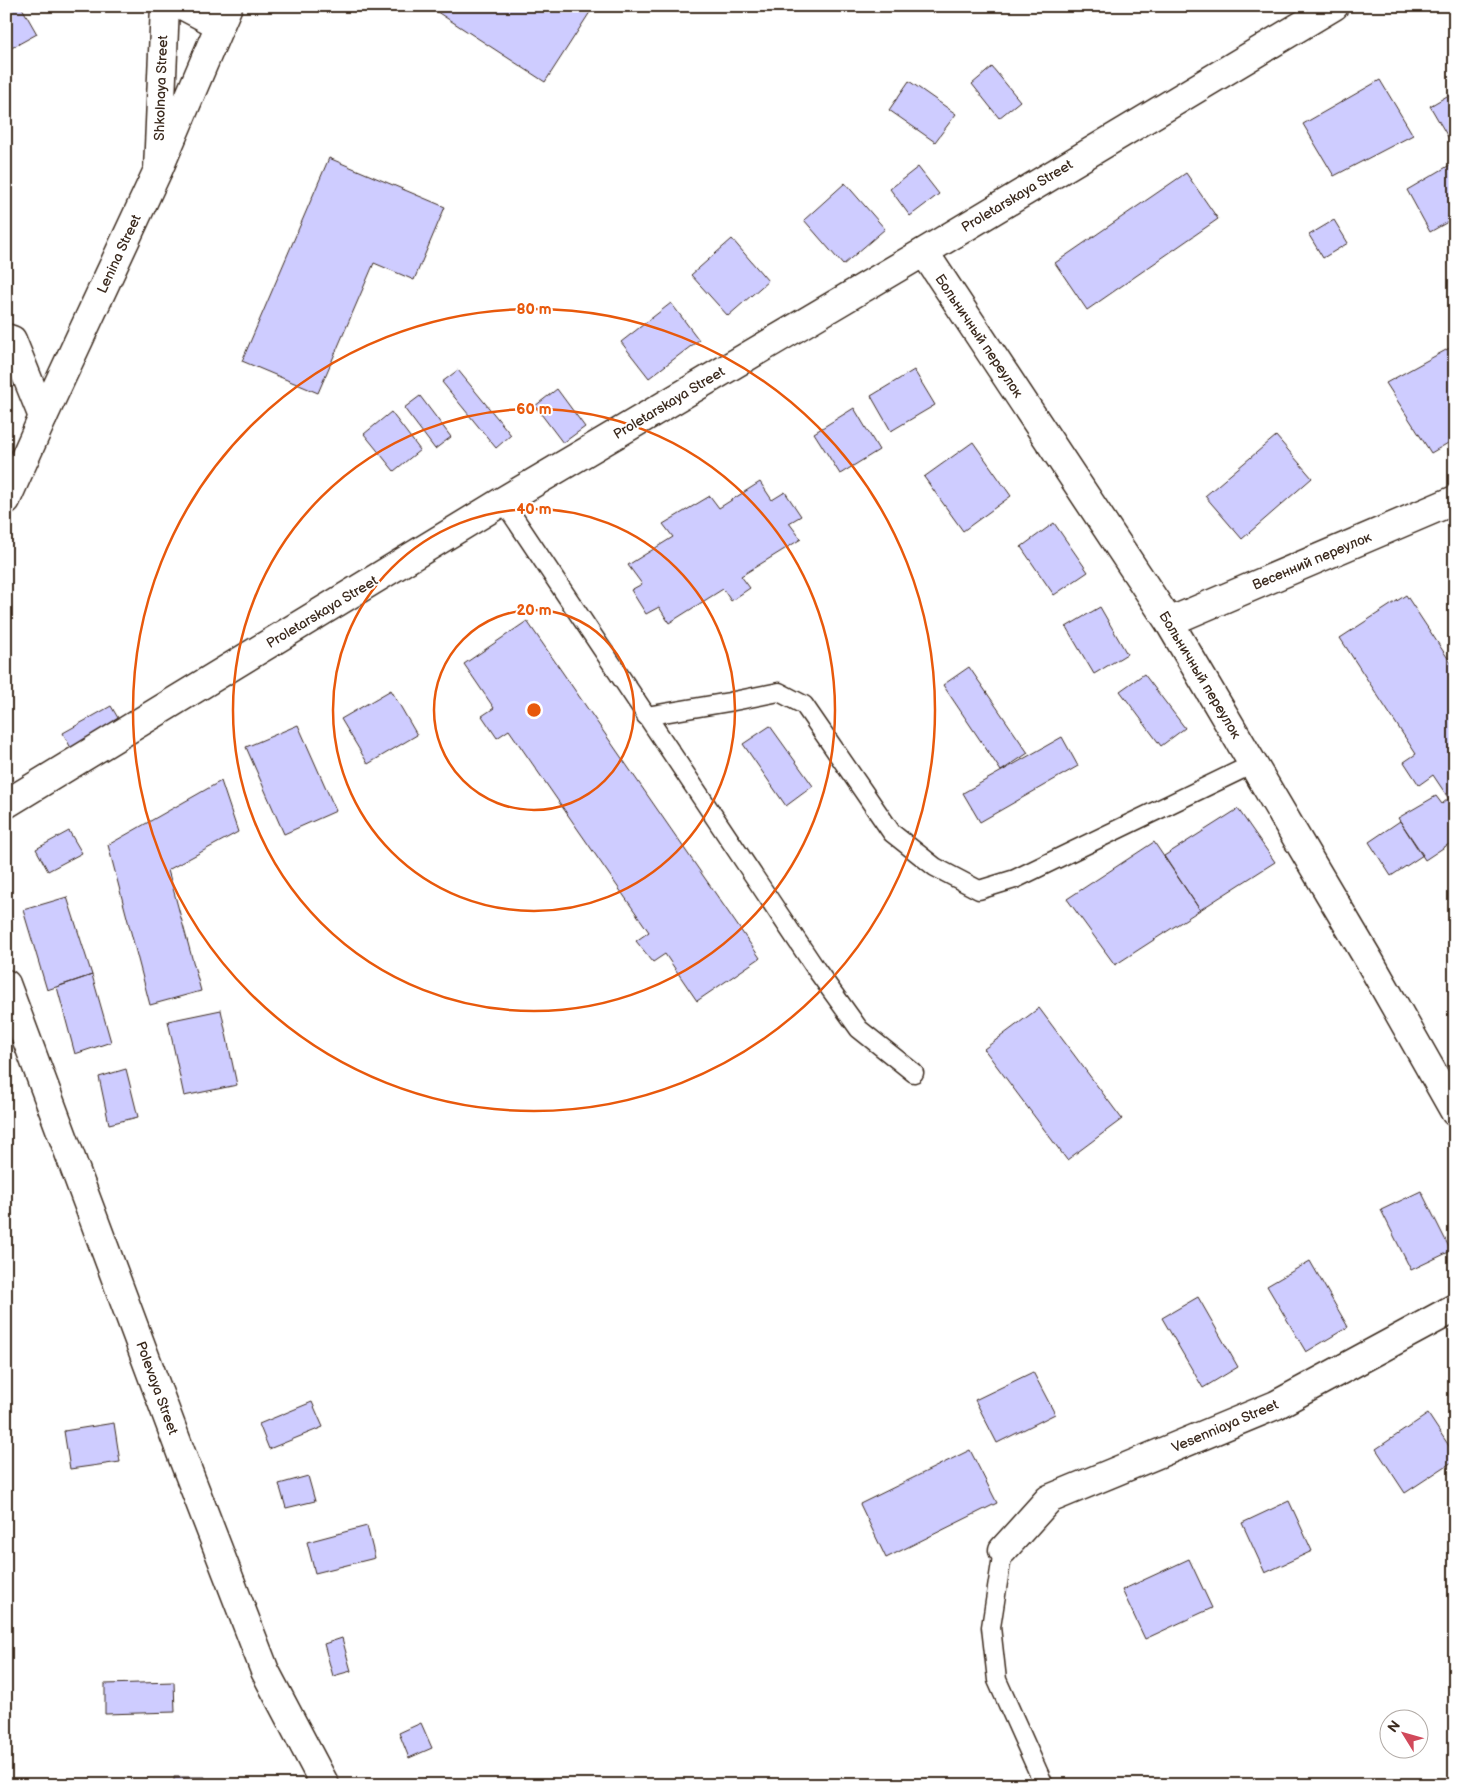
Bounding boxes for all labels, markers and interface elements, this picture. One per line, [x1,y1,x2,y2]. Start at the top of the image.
street label: Shkolnaya Street [151,34,171,141]
street label: Proletarskaya Street [958,156,1076,236]
street label: Lenina Street [93,211,145,296]
street label: Больничный переулок [931,271,1027,401]
text: 80 m [516,300,552,319]
street label: Proletarskaya Street [610,363,728,443]
text: 60 m [516,400,552,419]
text: 40 m [516,500,552,519]
street label: Весенний переулок [1250,528,1375,594]
street label: Proletarskaya Street [263,572,381,652]
text: 20 m [517,601,552,620]
street label: Больничный переулок [1155,608,1245,742]
centre of rings [525,701,543,719]
street label: Polevaya Street [132,1339,182,1437]
street label: Vesenniaya Street [1169,1396,1281,1456]
north arrow [1378,1708,1428,1758]
text: N [1384,1717,1404,1736]

